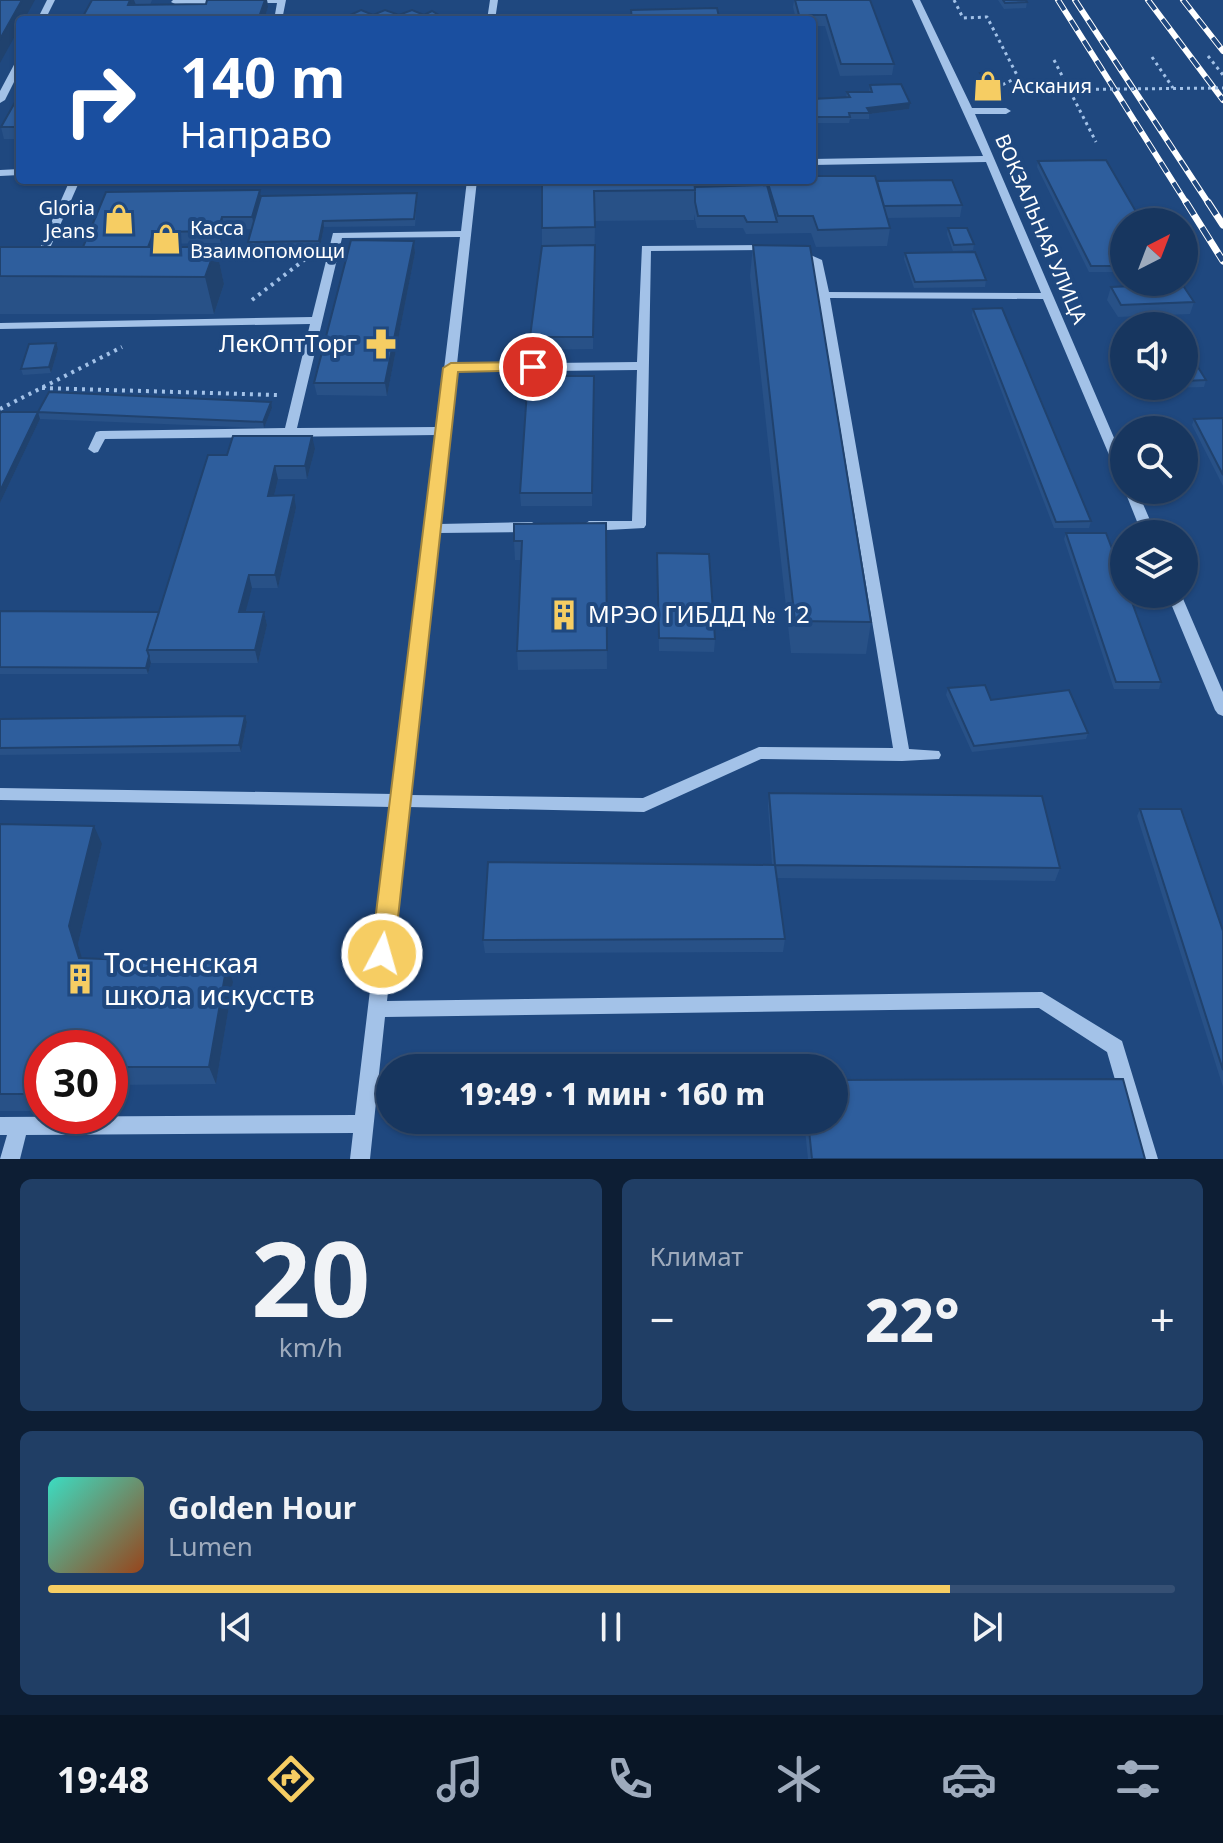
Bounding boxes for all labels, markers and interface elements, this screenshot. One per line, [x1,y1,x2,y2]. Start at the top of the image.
text: 140 m [180,38,345,114]
icon: right [48,48,152,152]
shop icon: Аскания [971,69,1005,103]
place label: Аскания [1012,72,1092,99]
text: Направо [180,110,332,159]
street label: ВОКЗАЛЬНАЯ УЛИЦА [989,130,1094,328]
place label: Gloria Jeans [39,194,95,244]
shop icon: Gloria Jeans [102,202,136,236]
north arrow [1110,208,1198,296]
map controls [1110,208,1198,608]
place label: Касса Взаимопомощи [190,214,345,264]
shop icon: Касса Взаимопомощи [149,222,183,256]
button: sound [1110,312,1198,400]
place label: ЛекОптТорг [219,326,357,359]
pharmacy icon: ЛекОптТорг [364,327,398,361]
pin [499,333,567,401]
icon: arrive [511,345,555,389]
button: search [1110,416,1198,504]
button: layers [1110,520,1198,608]
place label: МРЭО ГИБДД № 12 [588,597,810,630]
building icon: МРЭО ГИБДД № 12 [547,598,581,632]
position arrow [340,912,424,996]
place label: Тосненская школа искусств [104,943,315,1013]
building icon: Тосненская школа искусств [63,962,97,996]
speed limit sign: 30 [24,1030,128,1134]
text: 19:49 · 1 мин · 160 m [459,1073,765,1114]
text: 20 [251,1206,370,1347]
text: Климат [650,1238,743,1274]
text: 22° [865,1278,960,1360]
text: − [650,1289,675,1349]
text: + [1150,1289,1175,1349]
text: km/h [279,1329,343,1365]
text: Golden Hour [168,1487,356,1528]
text: Lumen [168,1528,253,1564]
icon: previous [214,1605,258,1649]
icon: pause [589,1605,633,1649]
icon: next [965,1605,1009,1649]
icon: directions [263,1751,319,1807]
icon: music [432,1751,488,1807]
icon: phone [602,1751,658,1807]
icon: climate [771,1751,827,1807]
icon: car [941,1751,997,1807]
icon: filters [1110,1751,1166,1807]
text: 19:48 [57,1755,149,1804]

